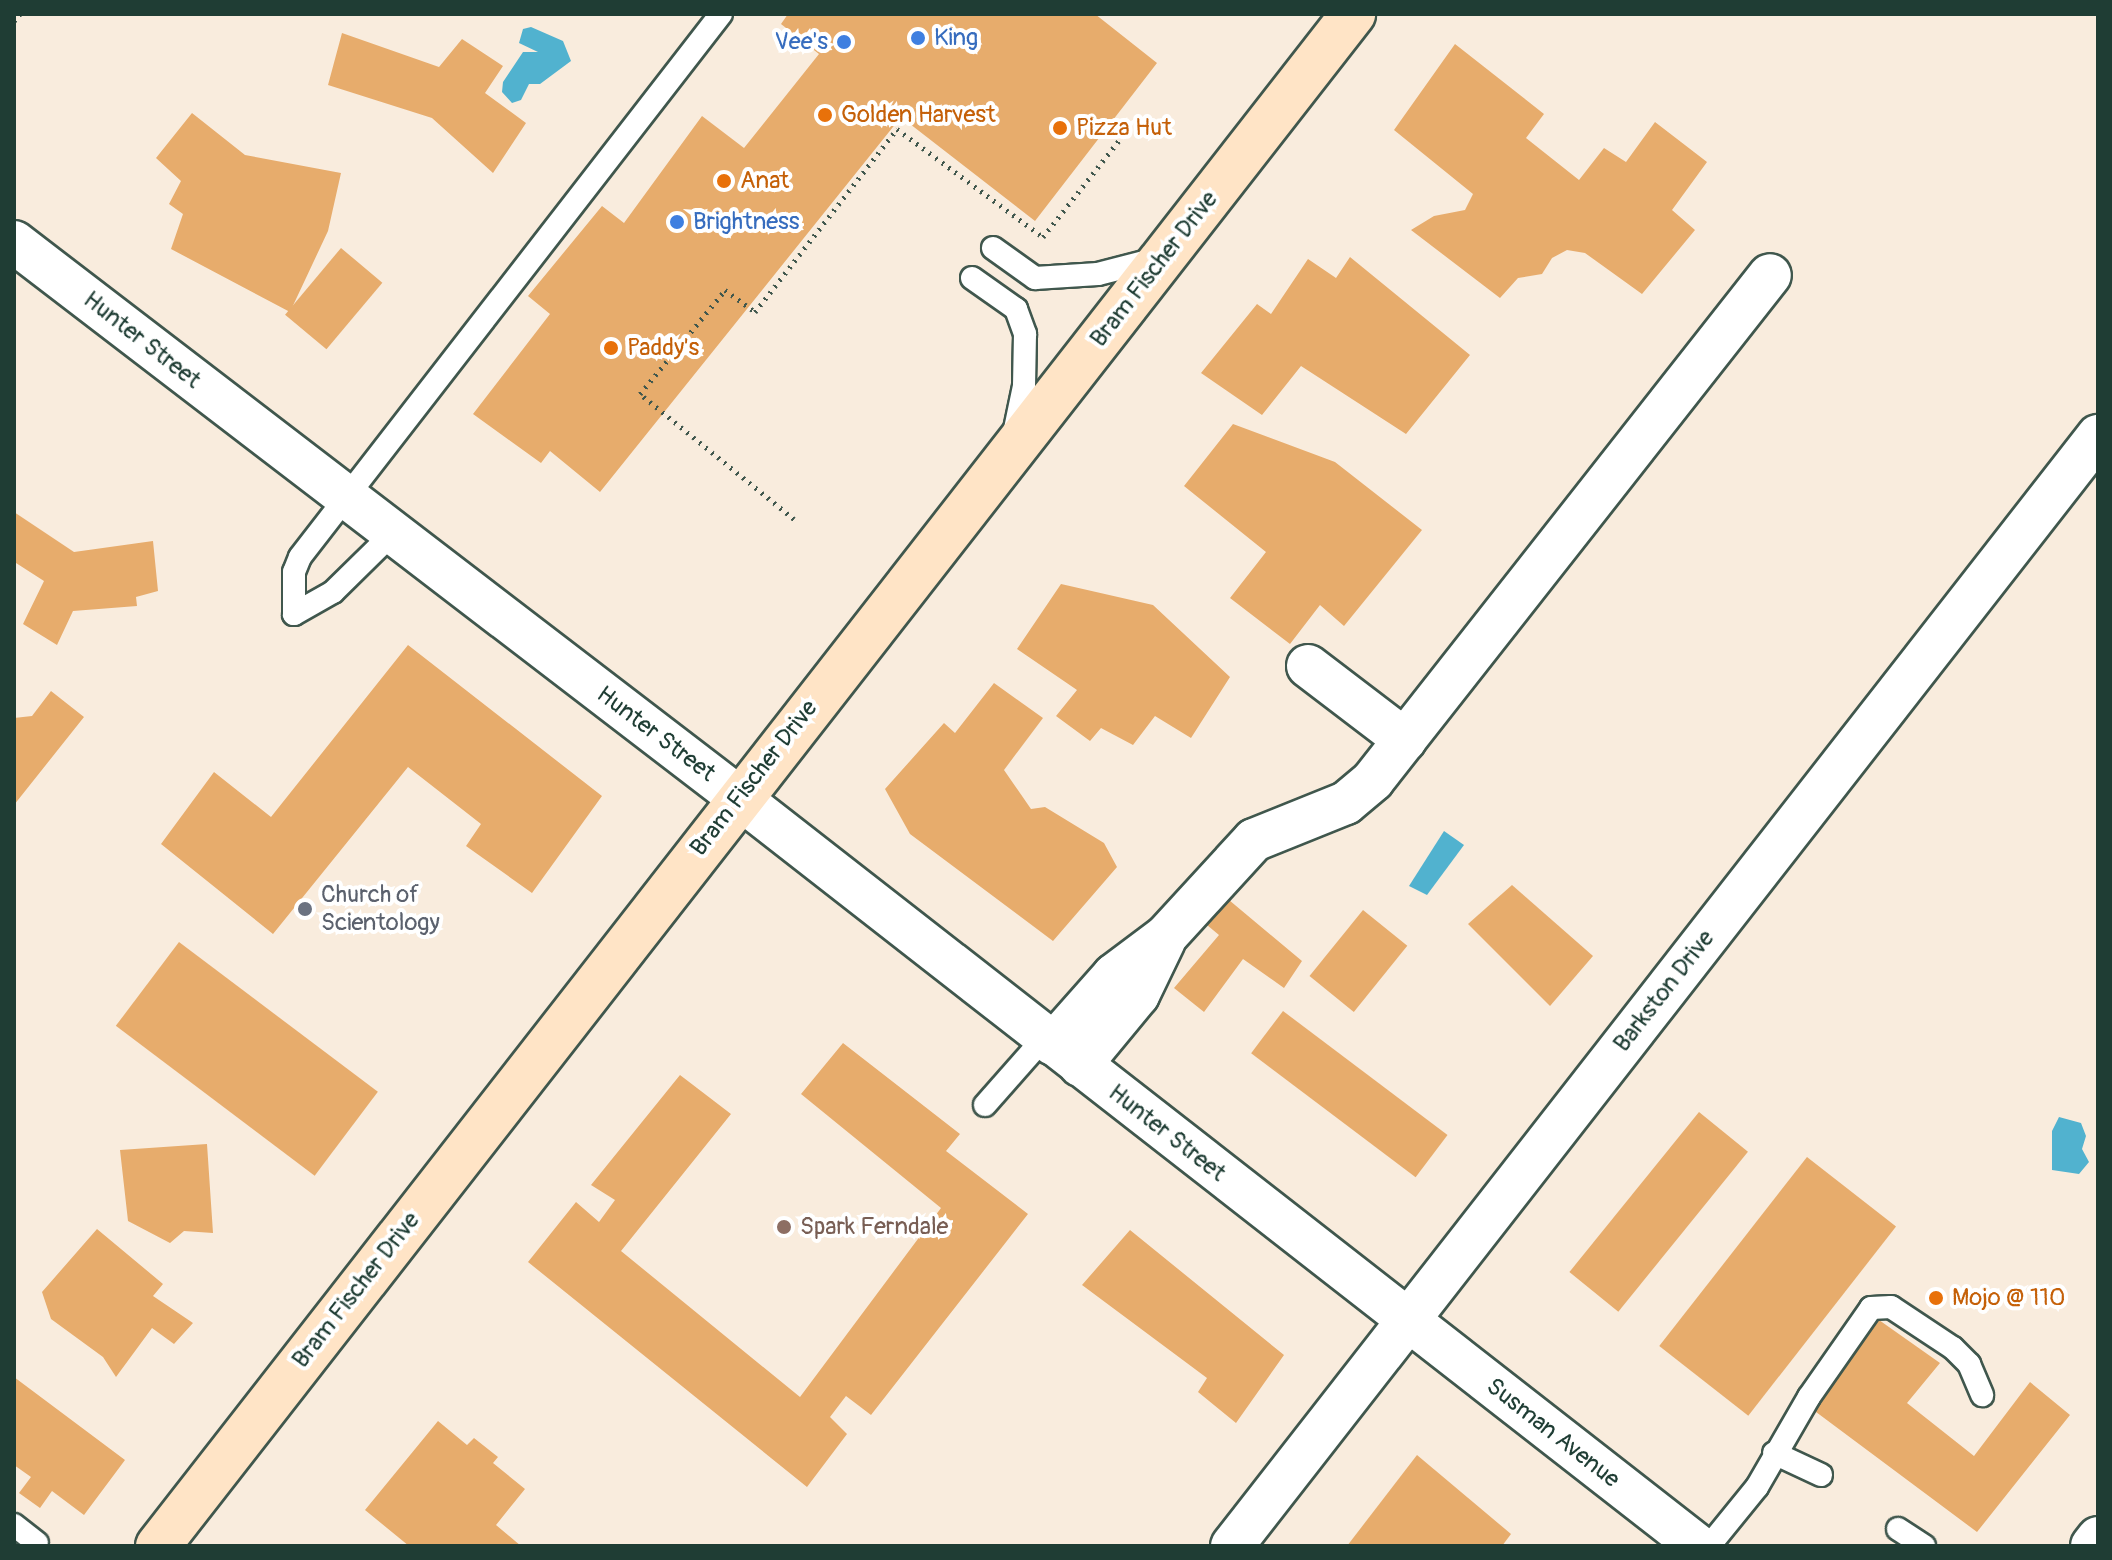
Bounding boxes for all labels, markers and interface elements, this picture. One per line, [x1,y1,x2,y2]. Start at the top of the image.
place label: King [934,24,978,52]
place label: Vee's [774,28,828,56]
marker: King [909,29,927,47]
marker: Vee's [835,33,853,51]
place label: Golden Harvest [841,101,996,129]
marker: Golden Harvest [816,106,834,124]
place label: Pizza Hut [1076,114,1172,142]
marker: Pizza Hut [1051,119,1069,137]
place label: Anat [740,167,789,195]
marker: Anat [715,172,733,190]
street label: Bram Fischer Drive [1084,185,1224,353]
place label: Brightness [693,208,800,236]
marker: Brightness [668,213,686,231]
street label: Hunter Street [78,285,206,395]
place label: Paddy's [627,334,699,362]
marker: Paddy's [602,339,620,357]
street label: Hunter Street [591,680,721,788]
street label: Bram Fischer Drive [684,694,824,862]
place label: Church of Scientology [321,881,440,937]
marker: Church of Scientology [296,900,314,918]
street label: Barkston Drive [1608,924,1720,1058]
street label: Hunter Street [1103,1078,1231,1188]
street label: Bram Fischer Drive [286,1206,426,1374]
place label: Spark Ferndale [800,1213,948,1241]
marker: Spark Ferndale [775,1218,793,1236]
place label: Mojo @ 110 [1952,1284,2065,1312]
marker: Mojo @ 110 [1927,1289,1945,1307]
street label: Susman Avenue [1481,1372,1625,1494]

